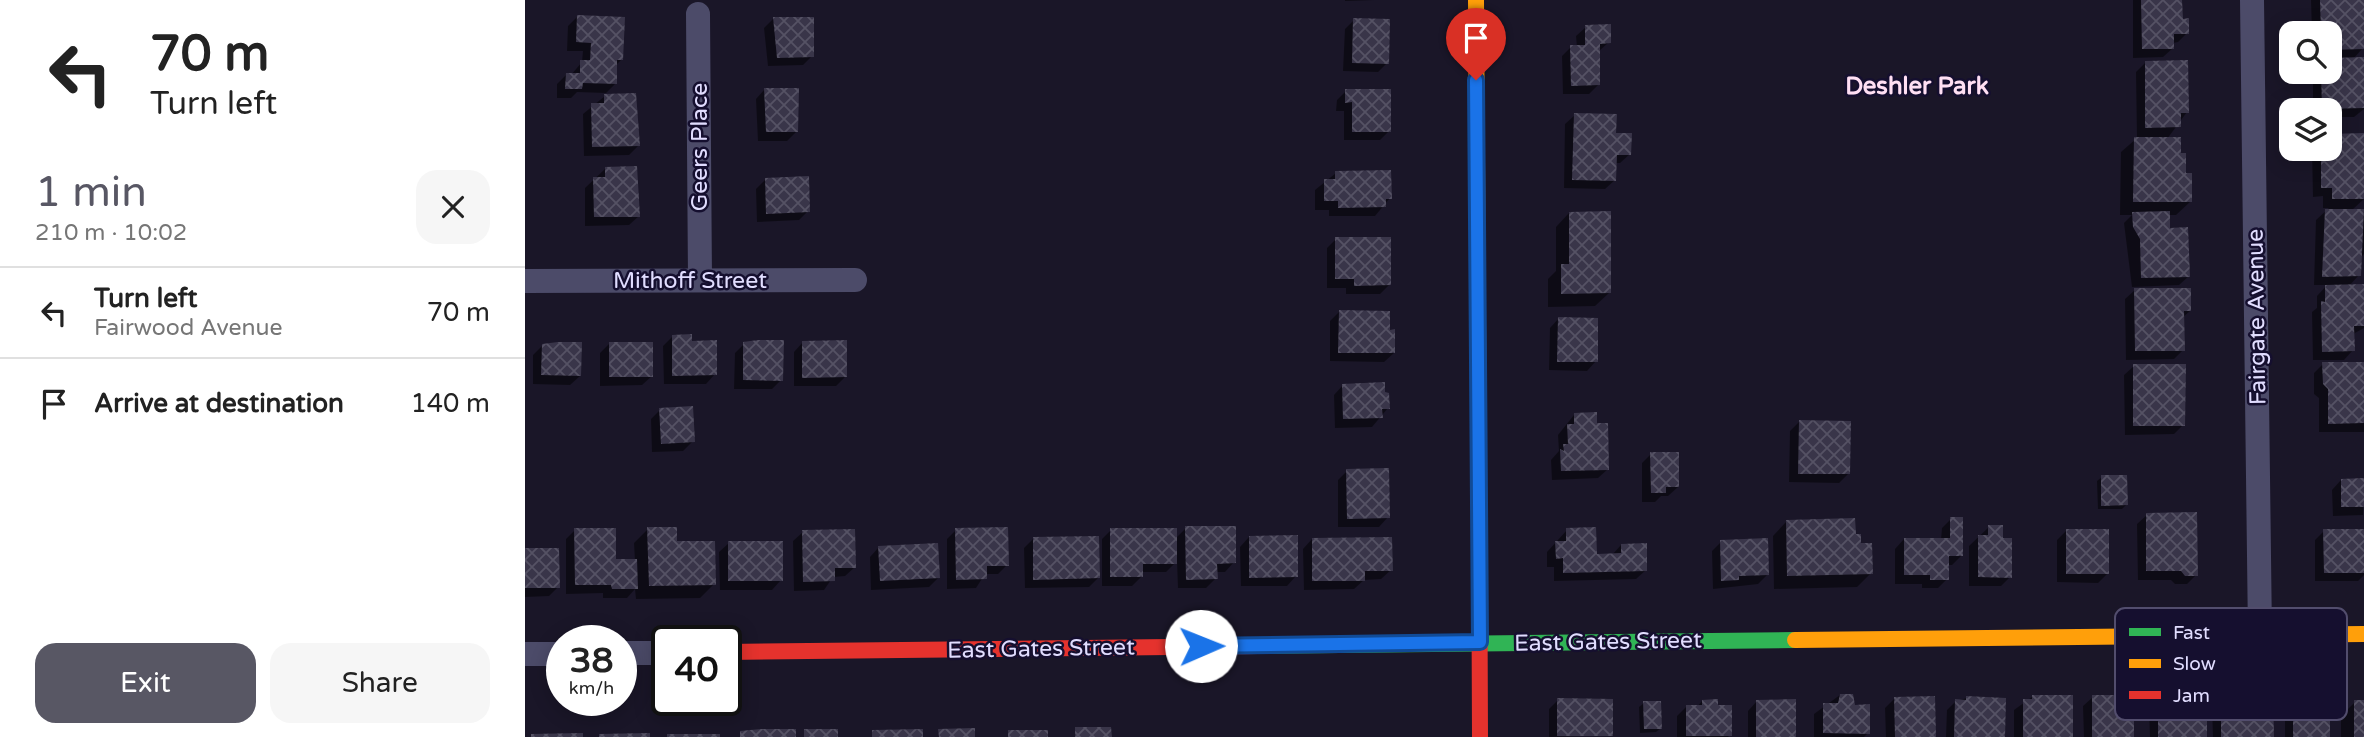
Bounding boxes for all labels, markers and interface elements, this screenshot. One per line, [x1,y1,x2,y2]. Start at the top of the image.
pin [1446,8,1506,80]
icon: arrive [1457,19,1495,57]
map controls [2279,21,2342,161]
button: search [2279,21,2342,84]
text: 70 m [150,25,269,84]
icon: left [35,28,126,119]
district label: Deshler Park [1845,72,1989,101]
street label: Geers Place [686,83,714,211]
text: Turn left [150,85,277,123]
button: layers [2279,98,2342,161]
text: 1 min [35,167,147,218]
button: close [416,170,490,244]
text: 210 m · 10:02 [35,219,187,247]
street label: Fairgate Avenue [2241,229,2273,405]
street label: Mithoff Street [613,267,767,295]
text: Turn left [94,283,197,314]
icon: left [35,294,73,332]
text: 70 m [427,297,490,328]
text: Fairwood Avenue [94,314,283,342]
icon: arrive [35,385,73,423]
text: Arrive at destination [94,388,344,419]
text: 140 m [410,388,490,419]
legend [2115,608,2347,720]
position arrow [1164,609,1238,683]
text: Fast [2173,622,2210,644]
speed limit sign: 40 [651,625,742,716]
street label: East Gates Street [1514,626,1702,658]
street label: East Gates Street [947,633,1135,665]
text: 38 [570,640,613,682]
button: Exit [35,643,256,723]
button: Share [270,643,490,723]
text: Slow [2173,653,2216,675]
text: km/h [569,677,614,699]
text: Jam [2173,685,2210,707]

